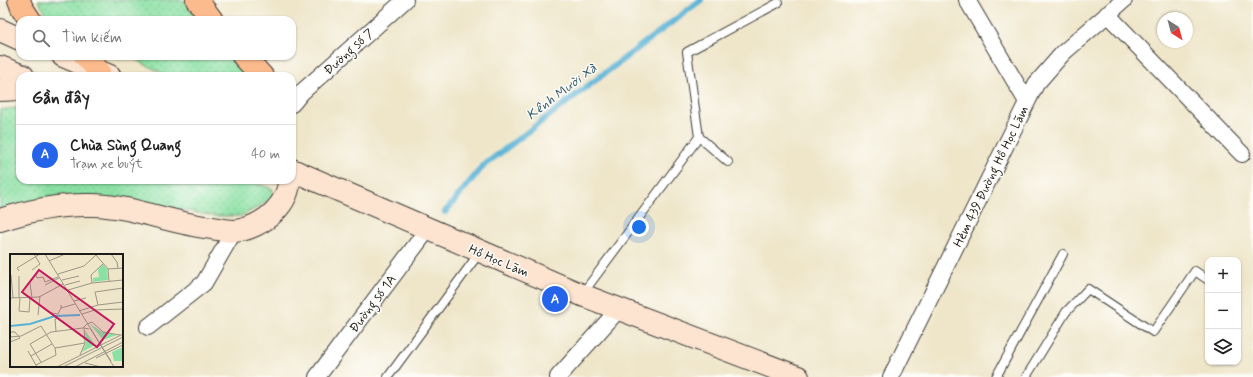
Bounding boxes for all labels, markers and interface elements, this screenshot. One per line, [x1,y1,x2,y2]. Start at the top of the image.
north arrow [1157,12,1193,48]
search box [16,16,296,60]
street label: Đường số 7 [320,25,379,81]
icon: search [30,27,52,49]
text: Tìm kiếm [62,28,122,48]
water label: Kênh Mười Xà [523,59,601,124]
text: Gần đây [32,87,90,109]
street label: Hẻm 439 Đường Hồ Học Lãm [950,103,1035,251]
text: Chùa Sùng Quang [70,136,181,156]
text: A [41,146,49,163]
text: 40 m [251,146,280,163]
text: Trạm xe buýt [70,156,143,173]
your location [629,217,649,237]
street label: Hồ Học Lãm [466,241,531,282]
inset map [10,254,123,367]
map controls [1205,257,1241,365]
button: + [1205,257,1241,293]
street label: Đường số 1A [346,272,402,337]
pin: A [542,284,568,314]
button: − [1205,293,1241,329]
button: layers [1205,329,1241,365]

